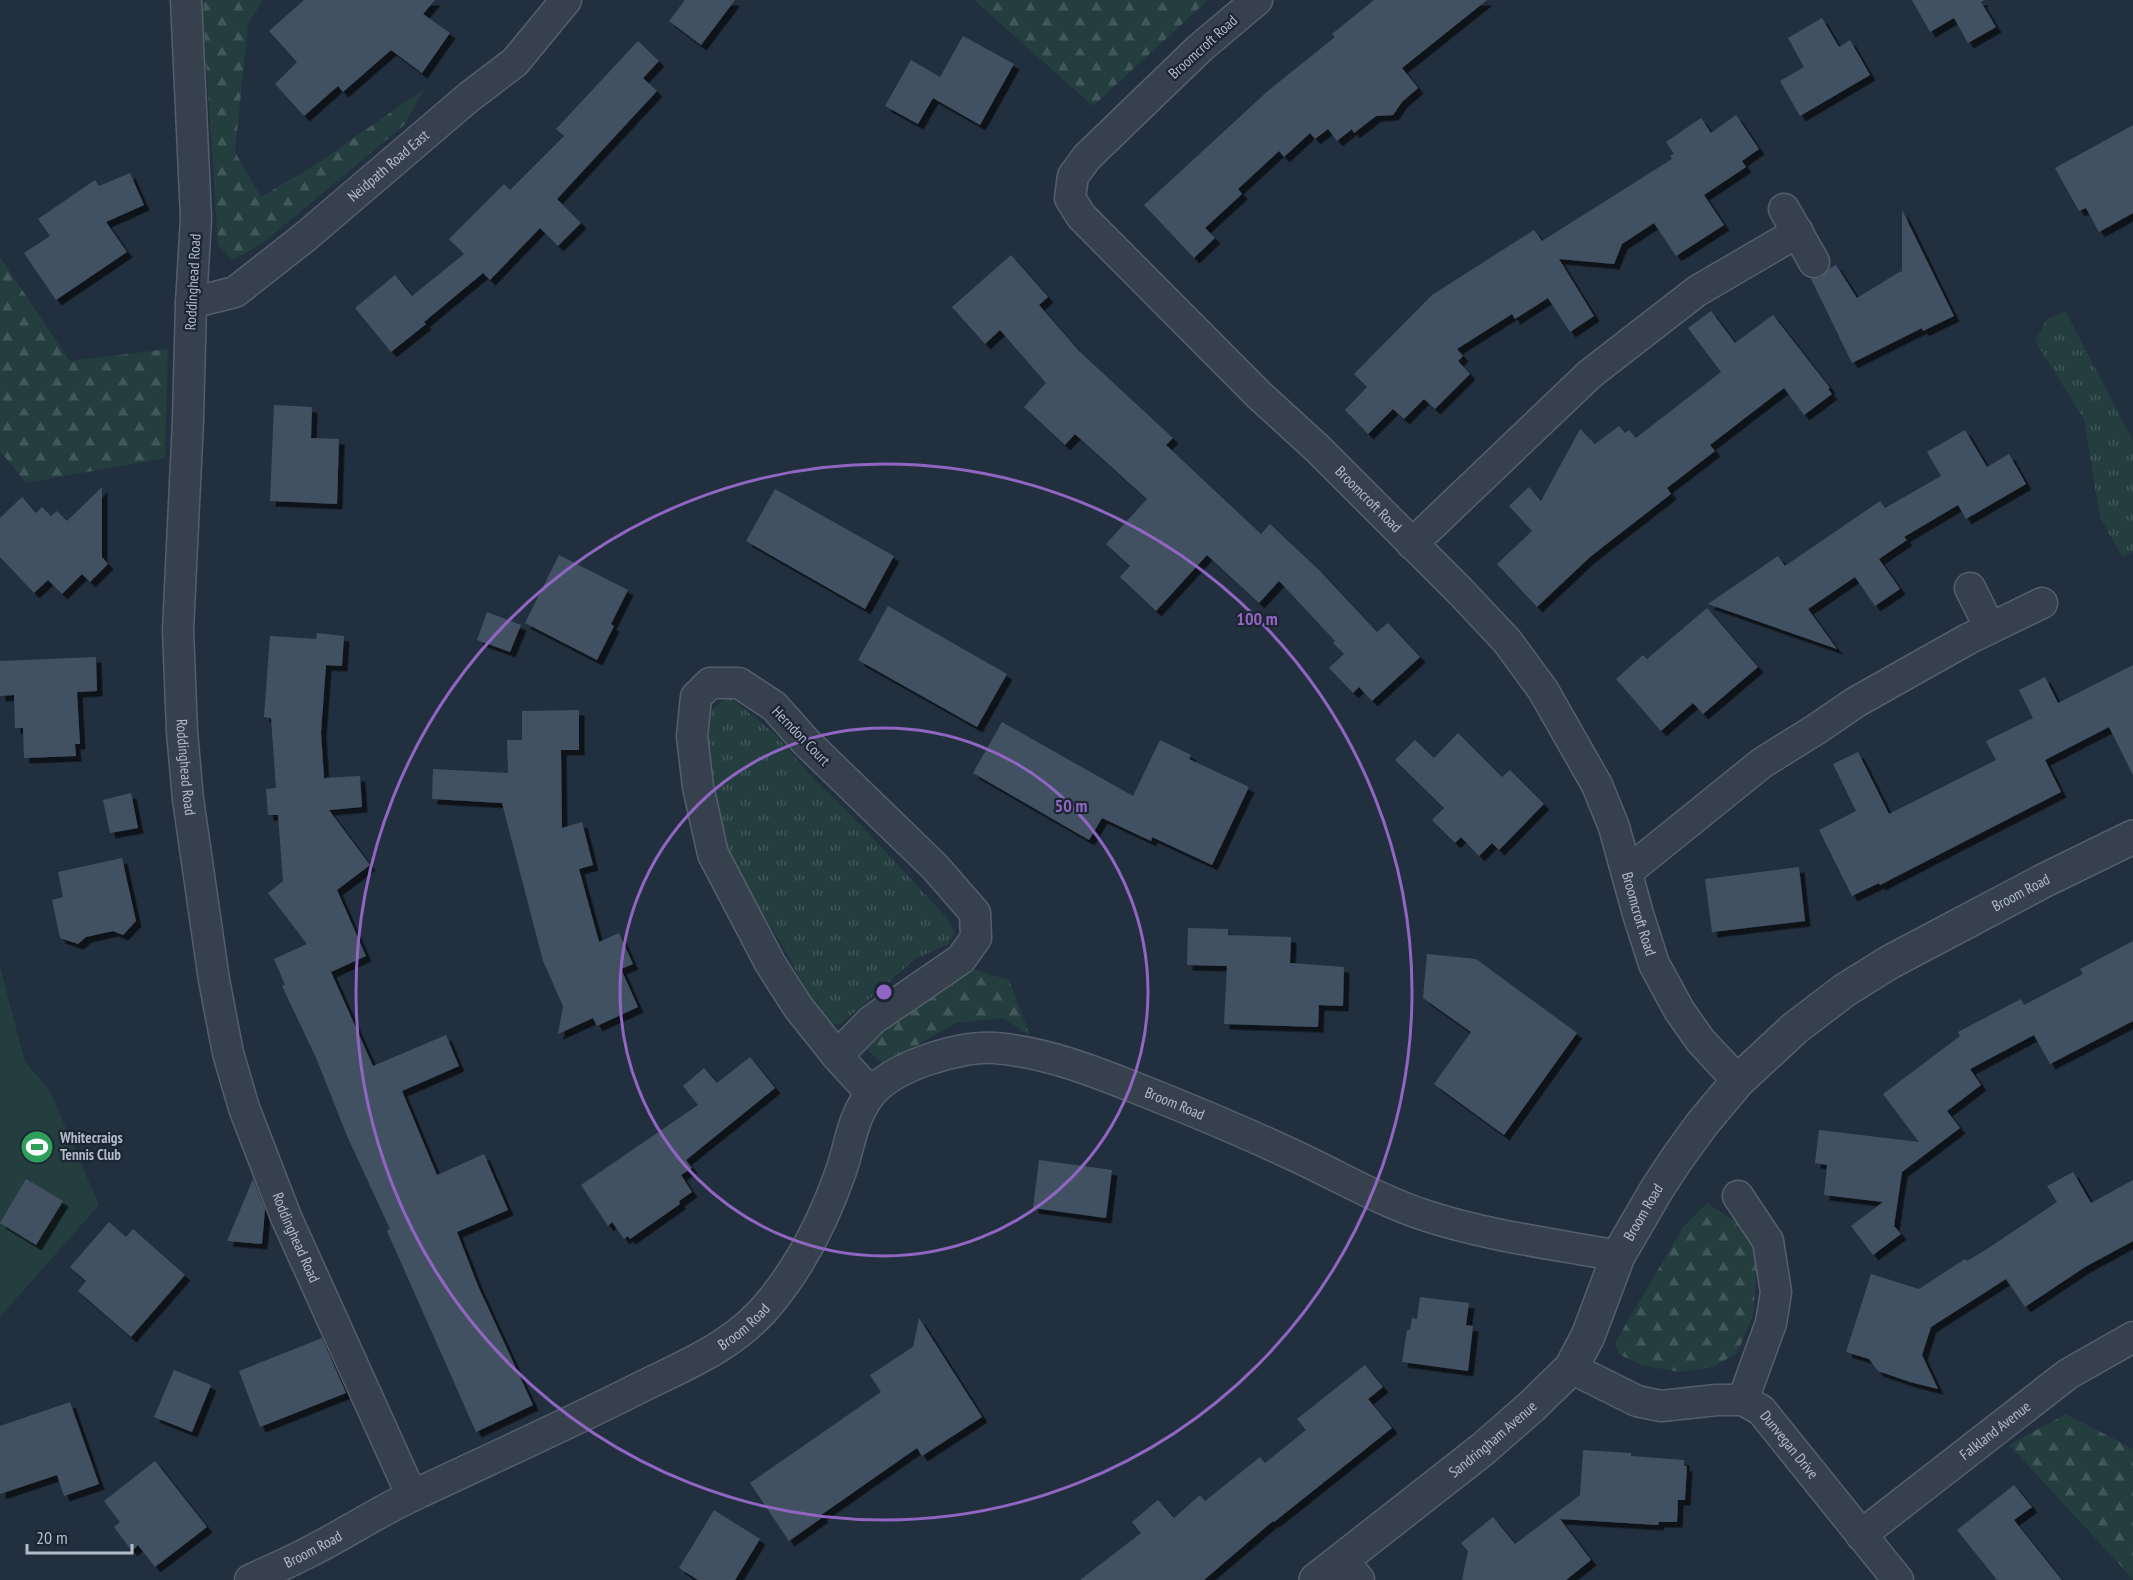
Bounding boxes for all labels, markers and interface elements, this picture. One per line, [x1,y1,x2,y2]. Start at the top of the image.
street label: Broomcroft Road [1164,11,1241,83]
street label: Neidpath Road East [343,125,433,205]
street label: Roddinghead Road [180,233,205,331]
street label: Broomcroft Road [1331,462,1406,536]
text: 100 m [1236,607,1278,630]
street label: Herndon Court [768,702,834,769]
street label: Roddinghead Road [172,719,200,816]
text: 50 m [1055,794,1087,817]
street label: Broom Road [1988,869,2053,915]
street label: Broomcroft Road [1618,870,1661,958]
centre of rings [874,982,894,1002]
street label: Broom Road [1142,1083,1208,1124]
place label: Whitecraigs Tennis Club [59,1128,123,1164]
sports icon: Whitecraigs Tennis Club [19,1129,55,1165]
street label: Broom Road [1619,1180,1667,1244]
street label: Roddinghead Road [268,1190,324,1285]
street label: Broom Road [714,1299,774,1354]
street label: Sandringham Avenue [1445,1397,1541,1481]
street label: Falkland Avenue [1956,1397,2034,1464]
street label: Dunvegan Drive [1756,1406,1823,1483]
scale bar [27,1517,132,1555]
text: 20 m [36,1526,68,1549]
street label: Broom Road [281,1526,345,1572]

